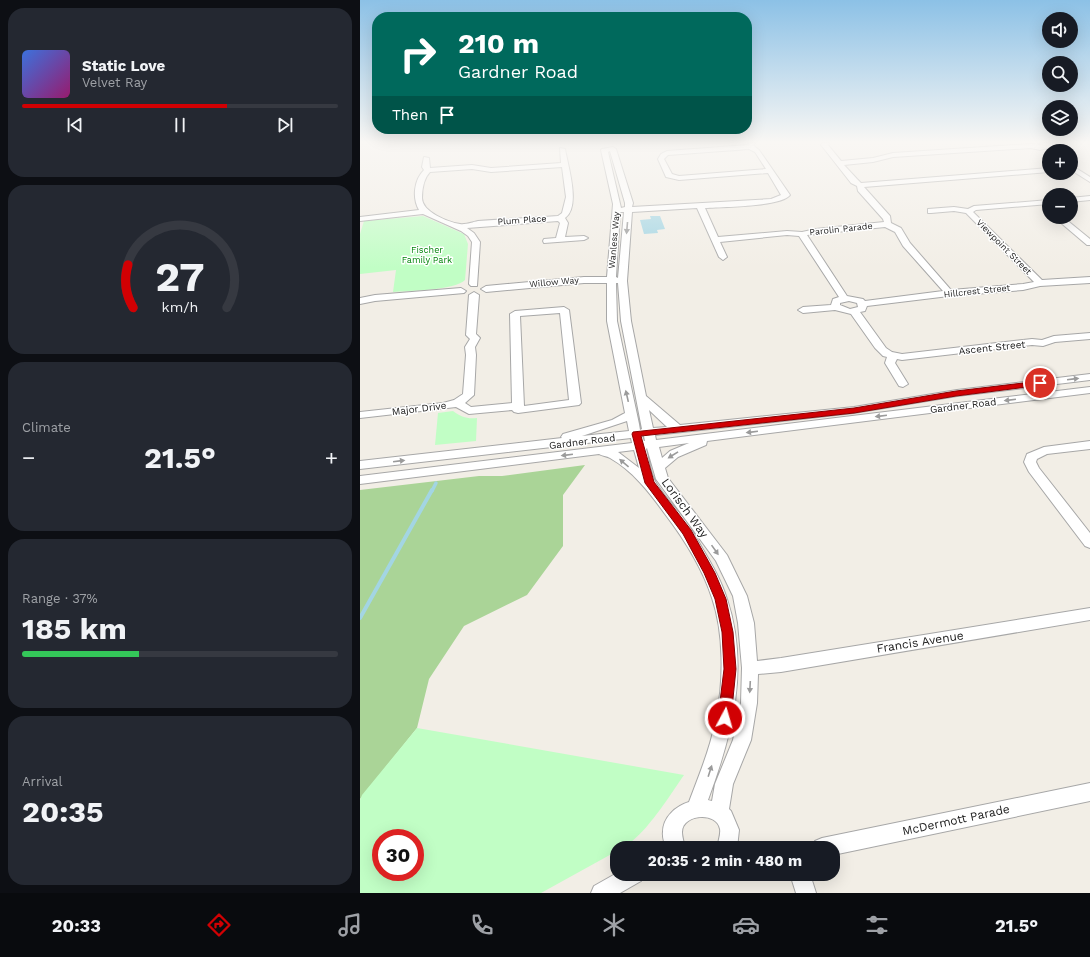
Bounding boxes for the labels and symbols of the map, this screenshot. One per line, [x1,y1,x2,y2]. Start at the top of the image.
street label: Wanless Way [607,211,621,269]
street label: Plum Place [497,213,547,227]
street label: Viewpoint Street [974,217,1034,277]
street label: Parolin Parade [809,221,873,237]
one-way arrow [623,222,630,234]
park label: Fischer Family Park [402,245,452,265]
street label: Willow Way [529,275,580,289]
street label: Hillcrest Street [943,283,1011,299]
street label: Ascent Street [958,338,1027,356]
pin [1023,366,1057,400]
one-way arrow [1067,376,1079,383]
one-way arrow [624,390,630,403]
street label: Gardner Road [929,396,997,415]
one-way arrow [1004,396,1016,403]
street label: Major Drive [391,400,447,417]
one-way arrow [875,412,887,419]
one-way arrow [745,428,758,435]
street label: Gardner Road [548,432,616,451]
one-way arrow [561,451,573,458]
one-way arrow [668,451,678,459]
one-way arrow [393,457,405,464]
one-way arrow [618,458,629,467]
street label: Lorisch Way [659,475,712,541]
one-way arrow [711,545,719,555]
street label: Francis Avenue [875,628,965,656]
one-way arrow [746,681,753,693]
position arrow [704,697,746,739]
one-way arrow [708,764,714,776]
street label: McDermott Parade [901,802,1011,838]
speed limit sign: 30 [372,829,424,881]

